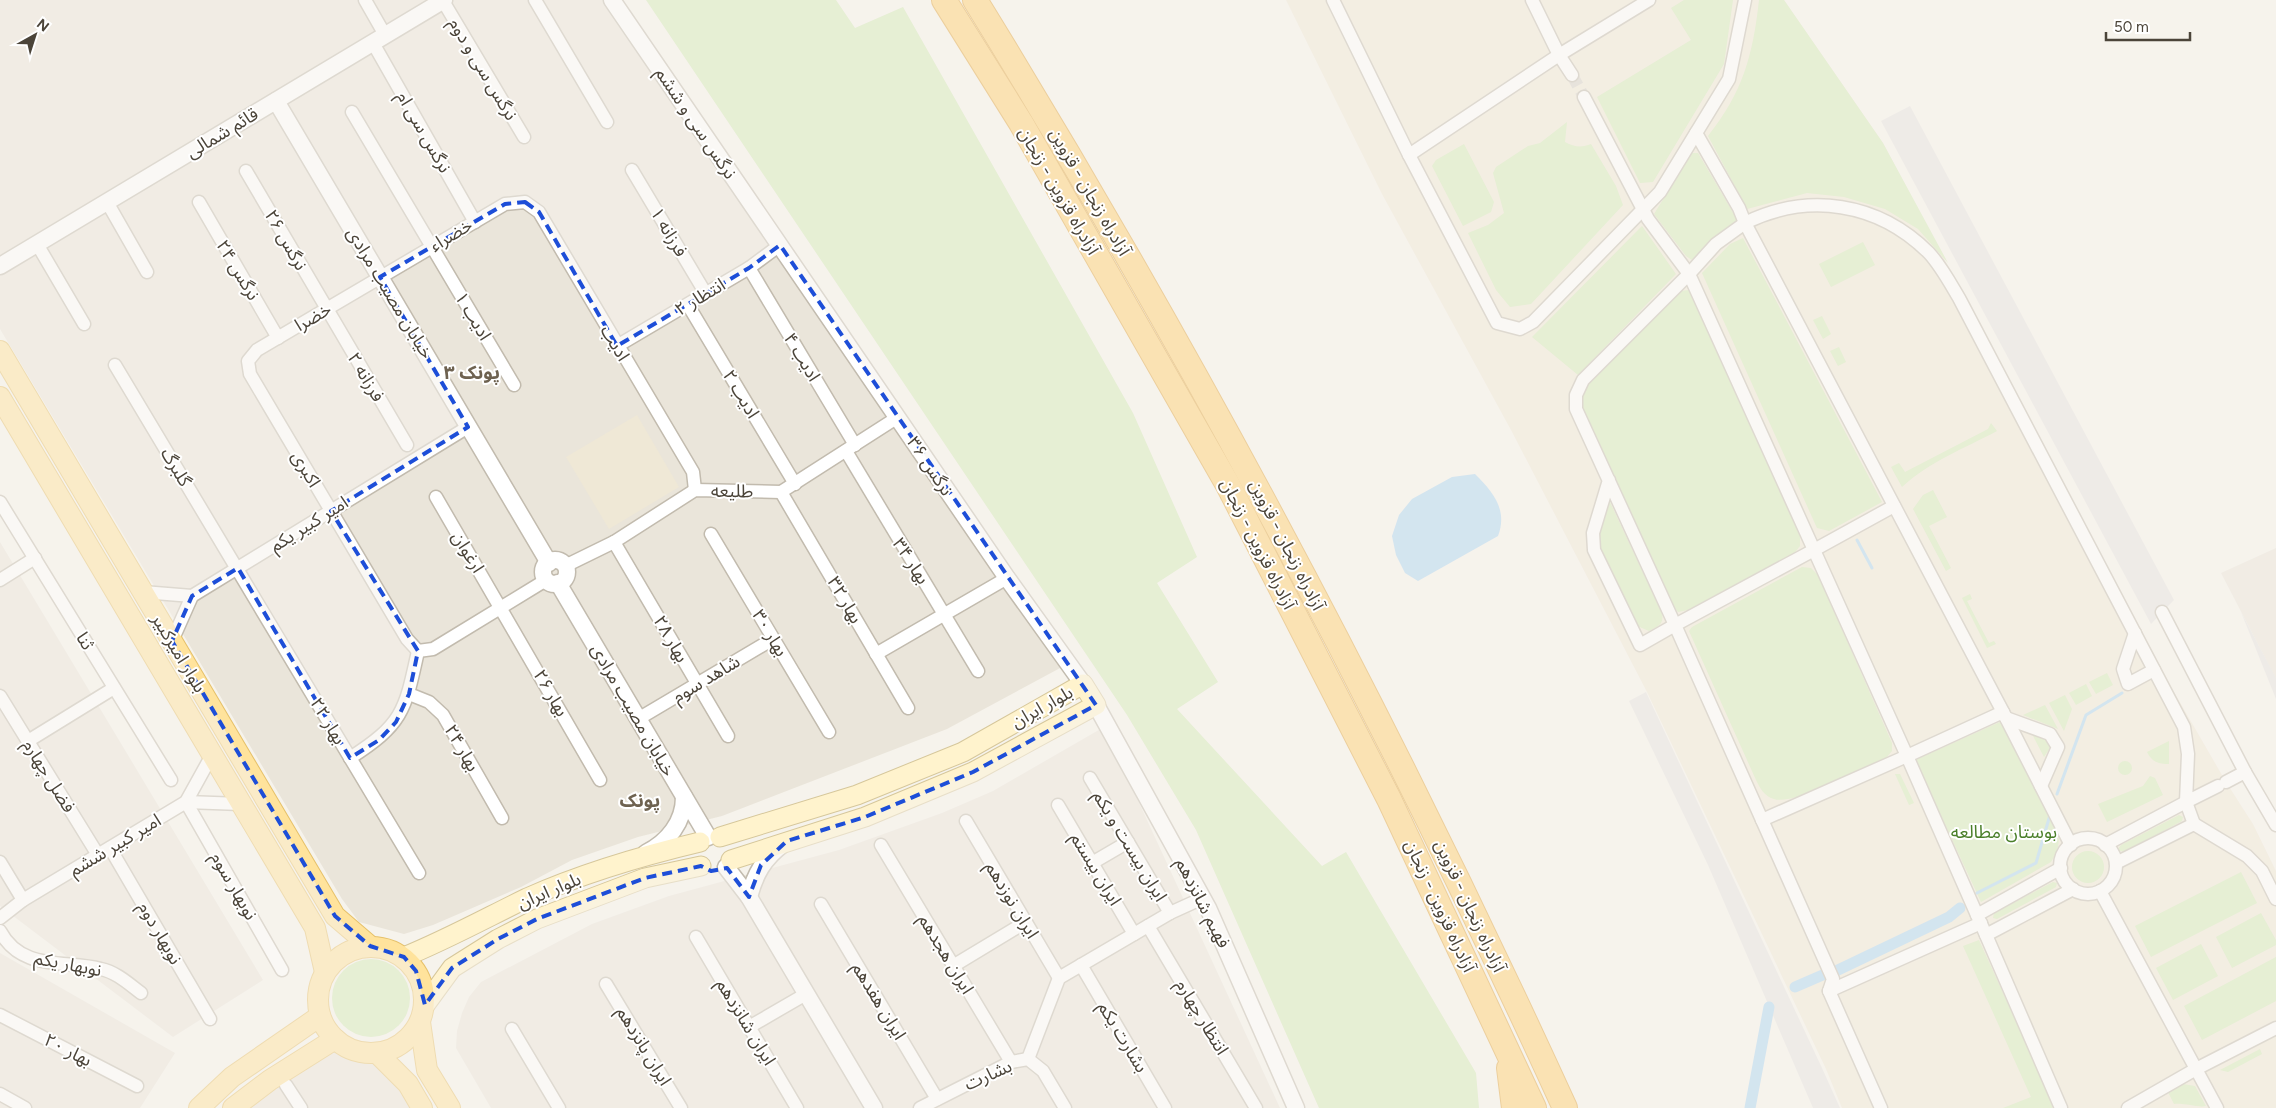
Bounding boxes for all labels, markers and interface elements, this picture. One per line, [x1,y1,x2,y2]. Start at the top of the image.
north arrow [10,10,60,60]
scale bar [2106,10,2190,42]
street label: نرگس سی و دوم [441,14,522,126]
text: N [33,15,52,35]
text: 50 m [2114,18,2149,36]
street label: نرگس سی و ششم [649,63,741,184]
street label: نرگس سی ام [389,87,456,178]
street label: قائم شمالی [182,103,263,165]
street label: آزادراه قزوین - زنجان [1014,123,1105,259]
street label: آزادراه زنجان - قزوین [1045,124,1136,260]
street label: فرزانه ۱ [646,203,692,261]
street label: نرگس ۲۶ [260,206,312,274]
street label: خضراء [426,214,476,256]
street label: خیابان مصیب مرادی [342,223,438,363]
street label: نرگس ۲۴ [211,236,265,304]
street label: انتظار ۲ [671,273,729,321]
street label: ادیب ۱ [450,288,496,344]
street label: خضرا [291,298,335,336]
street label: ادیب [596,321,634,365]
street label: ادیب ۴ [779,329,825,385]
street label: فرزانه ۲ [343,348,389,406]
district label: پونک ۳ [444,361,500,385]
street label: ادیب ۲ [718,366,764,422]
street label: نرگس ۳۶ [902,432,958,500]
street label: گلبرگ [156,444,196,491]
street label: اکبری [287,447,325,491]
street label: آزادراه قزوین - زنجان [1216,475,1301,614]
street label: آزادراه زنجان - قزوین [1245,476,1330,615]
street label: طلیعه [711,480,753,502]
street label: امیر کبیر یکم [266,491,353,558]
street label: ارغوان [447,527,489,577]
street label: بهار ۳۴ [888,534,934,588]
street label: بهار ۳۲ [823,572,867,628]
street label: بهار ۳۰ [747,606,793,660]
street label: بلوار امیرکبیر [146,609,211,697]
street label: بهار ۲۸ [649,611,693,667]
street label: ثنا [71,628,99,654]
street label: خیابان مصیب مرادی [586,640,680,780]
street label: شاهد سوم [668,650,745,710]
street label: بهار ۲۶ [529,665,573,721]
street label: بلوار ایران [1007,681,1077,733]
street label: بهار ۲۲ [305,694,351,748]
street label: بهار ۲۴ [440,720,484,776]
street label: فضل چهارم [15,735,80,818]
street label: ایران بیست و یکم [1087,787,1172,906]
district label: پونک [620,789,660,813]
street label: امیر کبیر ششم [65,809,166,883]
park label: بوستان مطالعه [1951,821,2057,843]
street label: ایران بیستم [1064,829,1126,910]
street label: آزادراه قزوین - زنجان [1400,836,1481,976]
street label: آزادراه زنجان - قزوین [1430,836,1511,976]
street label: نوبهار سوم [203,848,262,925]
street label: فهیم شانزدهم [1169,854,1235,953]
street label: ایران نوزدهم [979,858,1044,943]
street label: بلوار ایران [514,868,584,914]
street label: نوبهار دوم [131,898,187,970]
street label: ایران هجدهم [912,910,978,999]
street label: نوبهار یکم [32,947,104,983]
street label: ایران هفدهم [846,958,911,1045]
street label: ایران شانزدهم [710,975,780,1070]
street label: انتظار چهارم [1168,975,1233,1060]
street label: بشارت یکم [1092,997,1153,1078]
street label: ایران پانزدهم [610,1002,676,1091]
street label: بهار ۲۰ [40,1029,96,1071]
street label: بشارت [961,1055,1015,1095]

